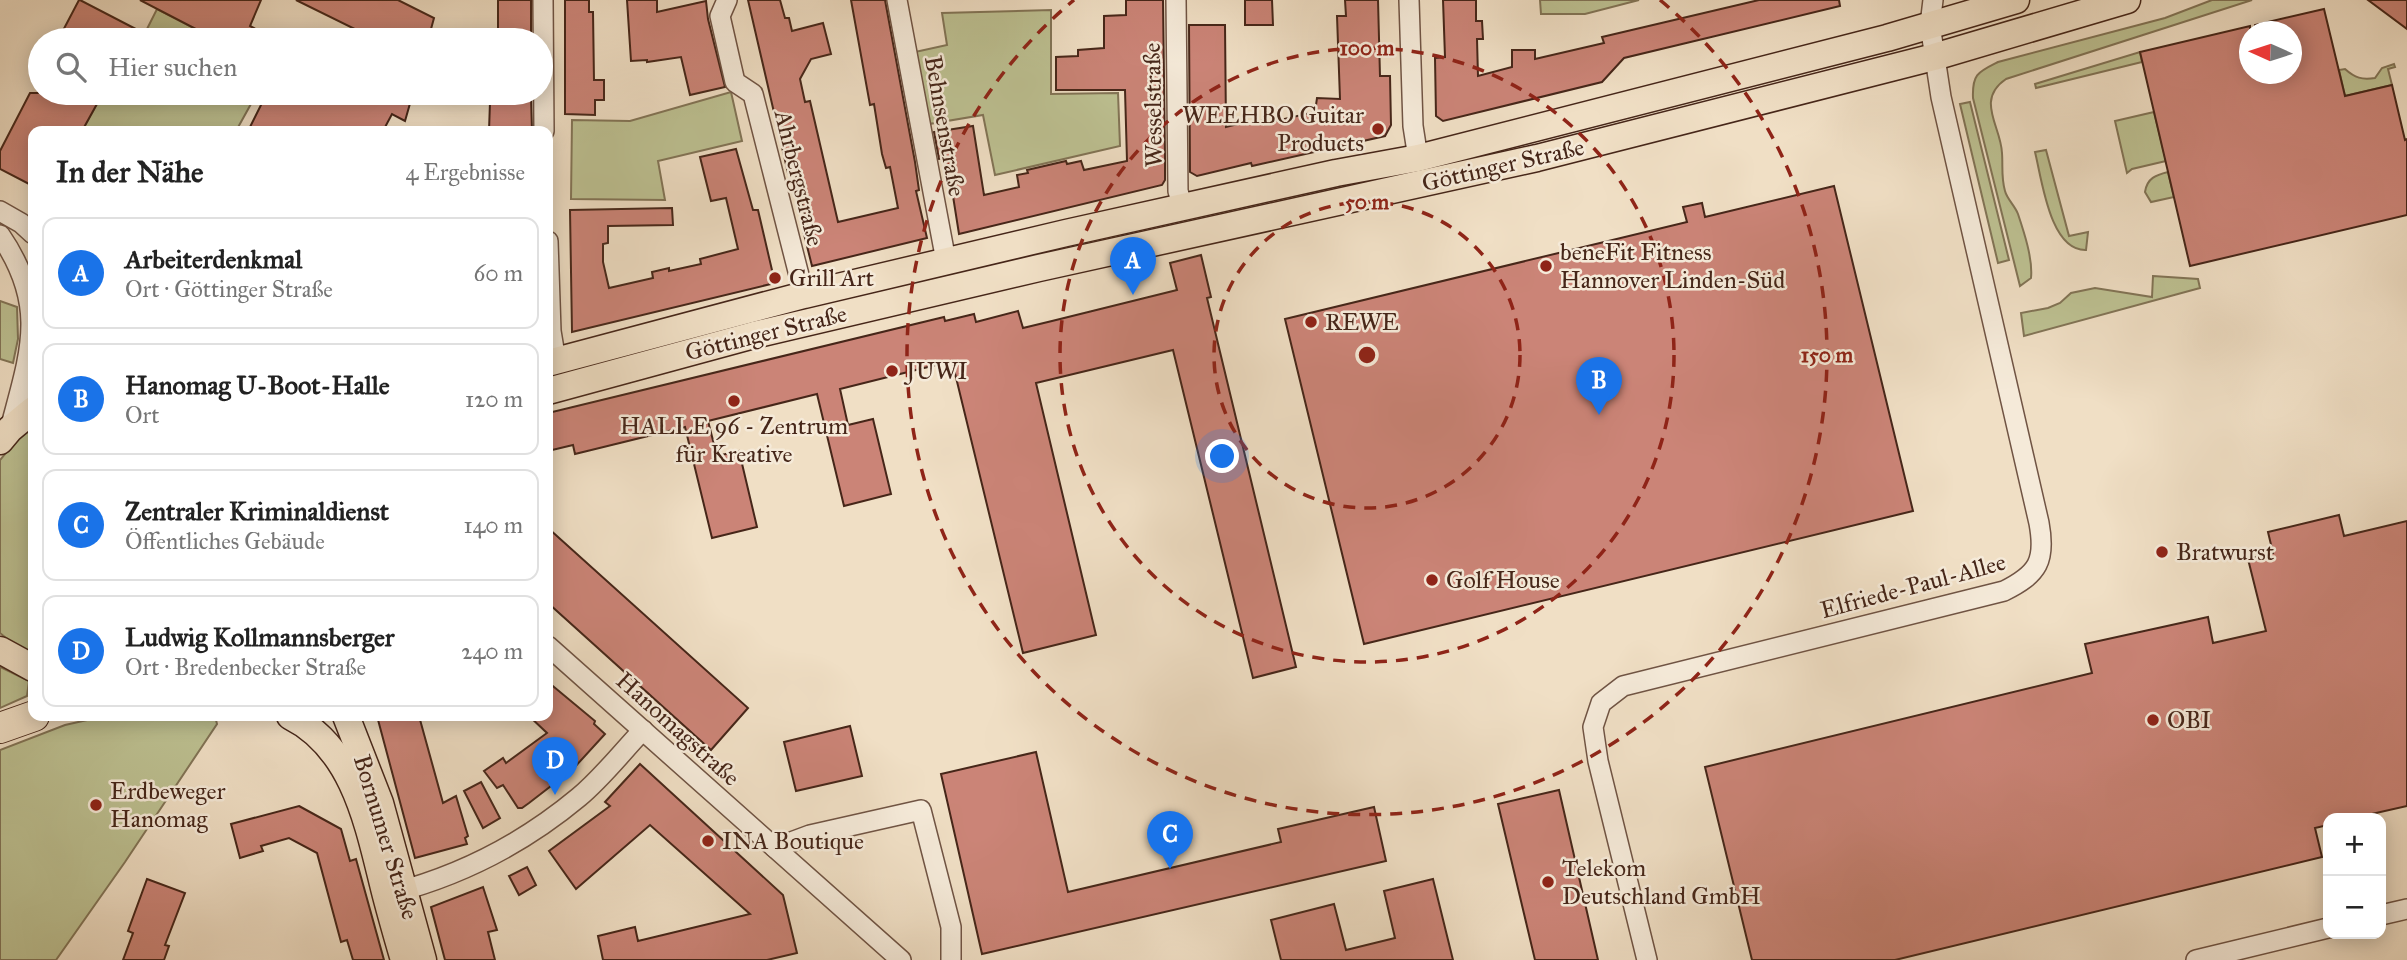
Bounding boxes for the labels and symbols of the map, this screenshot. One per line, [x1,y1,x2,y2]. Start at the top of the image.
north arrow [2239,21,2302,84]
text: 100 m [1340,35,1395,61]
street label: Wesselstraße [1137,42,1169,168]
street label: Behnsenstraße [918,53,972,199]
place label: WEEHBO Guitar Products [1182,100,1364,158]
street label: Ahrbergstraße [767,106,830,249]
marker: WEEHBO Guitar Products [1370,121,1386,137]
street label: Göttinger Straße [1419,132,1587,198]
text: 50 m [1345,189,1389,215]
pin: A [1110,237,1156,295]
place label: beneFit Fitness Hannover Linden-Süd [1560,237,1785,295]
marker: beneFit Fitness Hannover Linden-Süd [1538,258,1554,274]
place label: Grill Art [789,263,874,293]
marker: Grill Art [767,270,783,286]
street label: Göttinger Straße [682,298,850,368]
place label: REWE [1325,307,1399,337]
marker: REWE [1303,314,1319,330]
text: 150 m [1801,342,1853,368]
centre of rings [1355,343,1379,367]
place label: JUWI [903,356,968,386]
pin: B [1576,357,1622,415]
marker: JUWI [884,363,900,379]
marker: HALLE 96 - Zentrum für Kreative [726,393,742,409]
place label: HALLE 96 - Zentrum für Kreative [620,411,848,469]
your location [1205,439,1239,473]
place label: Bratwurst [2176,537,2275,567]
marker: Bratwurst [2154,544,2170,560]
street label: Elfriede-Paul-Allee [1817,547,2009,625]
place label: Golf House [1446,565,1560,595]
marker: Golf House [1424,572,1440,588]
street label: Hanomagstraße [610,666,746,792]
place label: OBI [2167,705,2211,735]
marker: OBI [2145,712,2161,728]
pin: D [532,737,578,795]
street label: Bornumer Straße [347,751,425,923]
place label: Erdbeweger Hanomag [110,776,225,834]
marker: Erdbeweger Hanomag [88,797,104,813]
pin: C [1147,811,1193,869]
place label: INA Boutique [722,826,864,856]
marker: INA Boutique [700,833,716,849]
place label: Telekom Deutschland GmbH [1562,853,1761,911]
marker: Telekom Deutschland GmbH [1540,874,1556,890]

